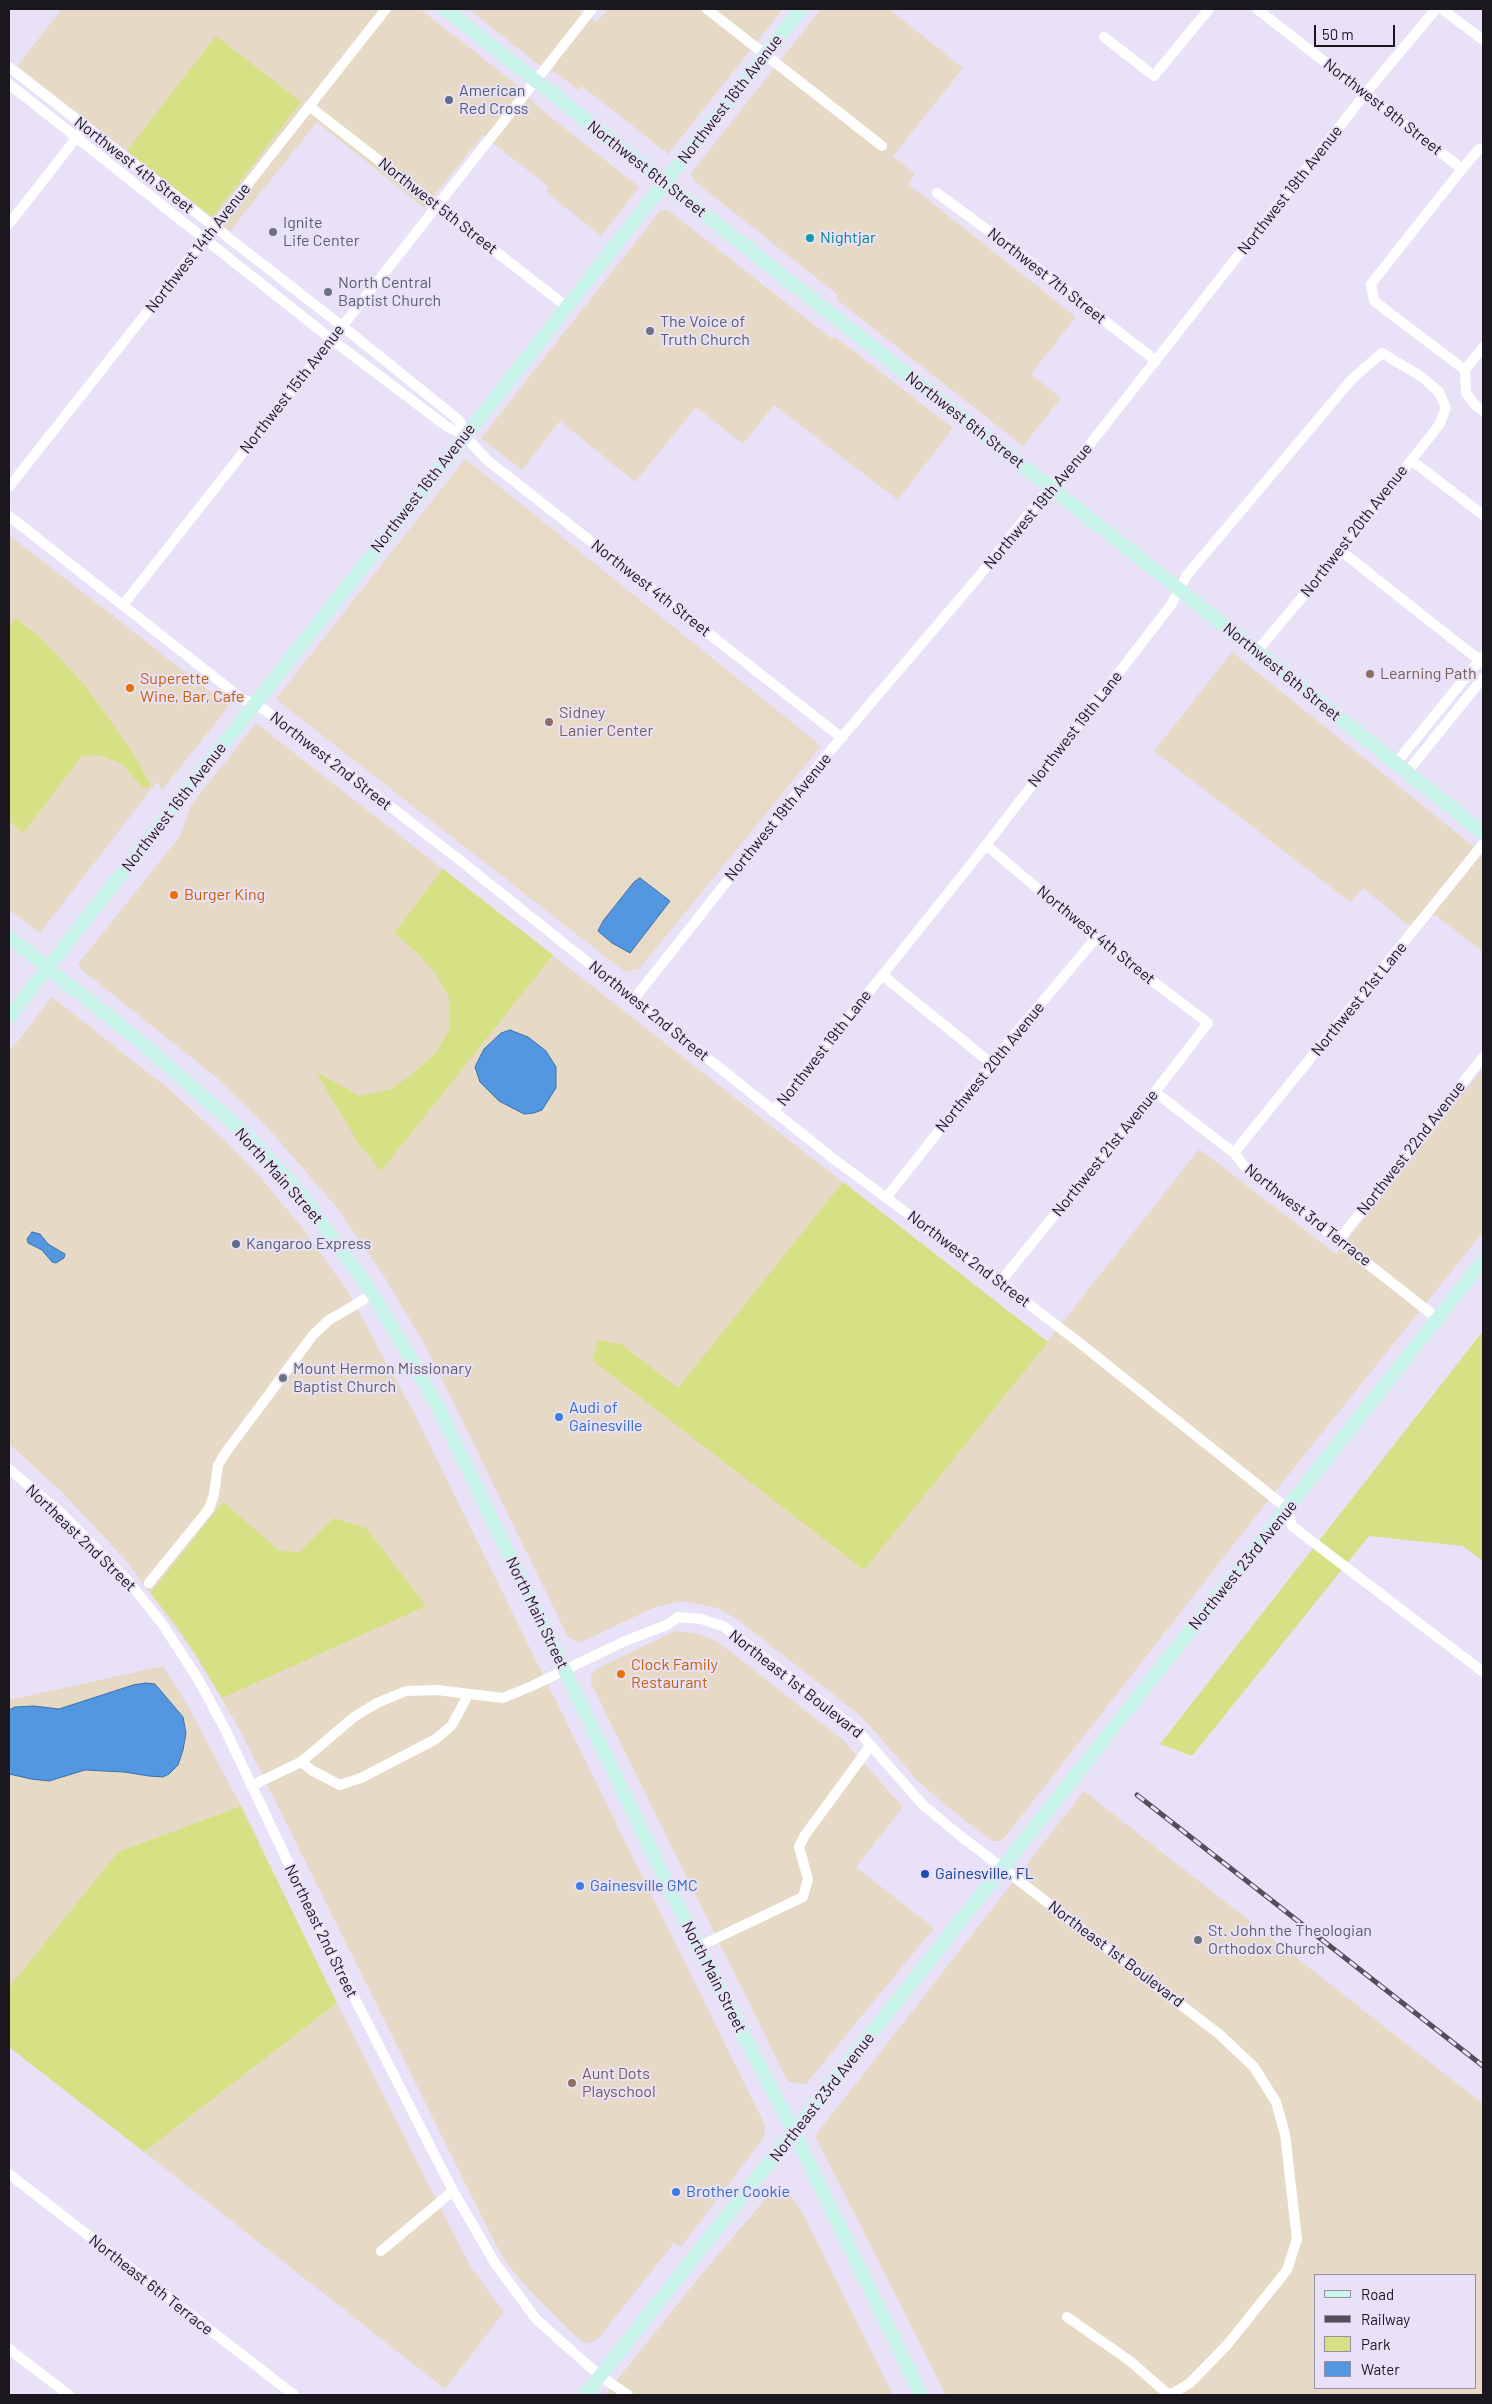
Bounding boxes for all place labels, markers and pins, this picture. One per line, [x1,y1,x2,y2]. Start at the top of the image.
place label: American Red Cross [459,81,529,119]
marker: American Red Cross [443,94,455,106]
place label: Ignite Life Center [283,213,360,251]
marker: Ignite Life Center [267,226,279,238]
place label: Nightjar [820,228,876,248]
marker: Nightjar [804,232,816,244]
place label: North Central Baptist Church [338,273,441,311]
marker: North Central Baptist Church [322,286,334,298]
place label: The Voice of Truth Church [660,312,750,350]
marker: The Voice of Truth Church [644,325,656,337]
place label: Learning Path [1380,664,1477,684]
marker: Learning Path [1364,668,1376,680]
place label: Superette Wine, Bar, Cafe [140,669,244,707]
marker: Superette Wine, Bar, Cafe [124,682,136,694]
place label: Sidney Lanier Center [559,703,653,741]
marker: Sidney Lanier Center [543,716,555,728]
place label: Burger King [184,885,265,905]
marker: Burger King [168,889,180,901]
place label: Kangaroo Express [246,1234,371,1254]
marker: Kangaroo Express [230,1238,242,1250]
place label: Mount Hermon Missionary Baptist Church [293,1359,472,1397]
marker: Mount Hermon Missionary Baptist Church [277,1372,289,1384]
place label: Audi of Gainesville [569,1398,643,1436]
marker: Audi of Gainesville [553,1411,565,1423]
place label: Clock Family Restaurant [631,1655,718,1693]
marker: Clock Family Restaurant [615,1668,627,1680]
place label: Gainesville, FL [935,1864,1034,1884]
marker: Gainesville, FL [919,1868,931,1880]
place label: Gainesville GMC [590,1876,698,1896]
marker: Gainesville GMC [574,1880,586,1892]
place label: St. John the Theologian Orthodox Church [1208,1921,1372,1959]
marker: St. John the Theologian Orthodox Church [1192,1934,1204,1946]
place label: Aunt Dots Playschool [582,2064,656,2102]
marker: Aunt Dots Playschool [566,2077,578,2089]
place label: Brother Cookie [686,2182,790,2202]
marker: Brother Cookie [670,2186,682,2198]

